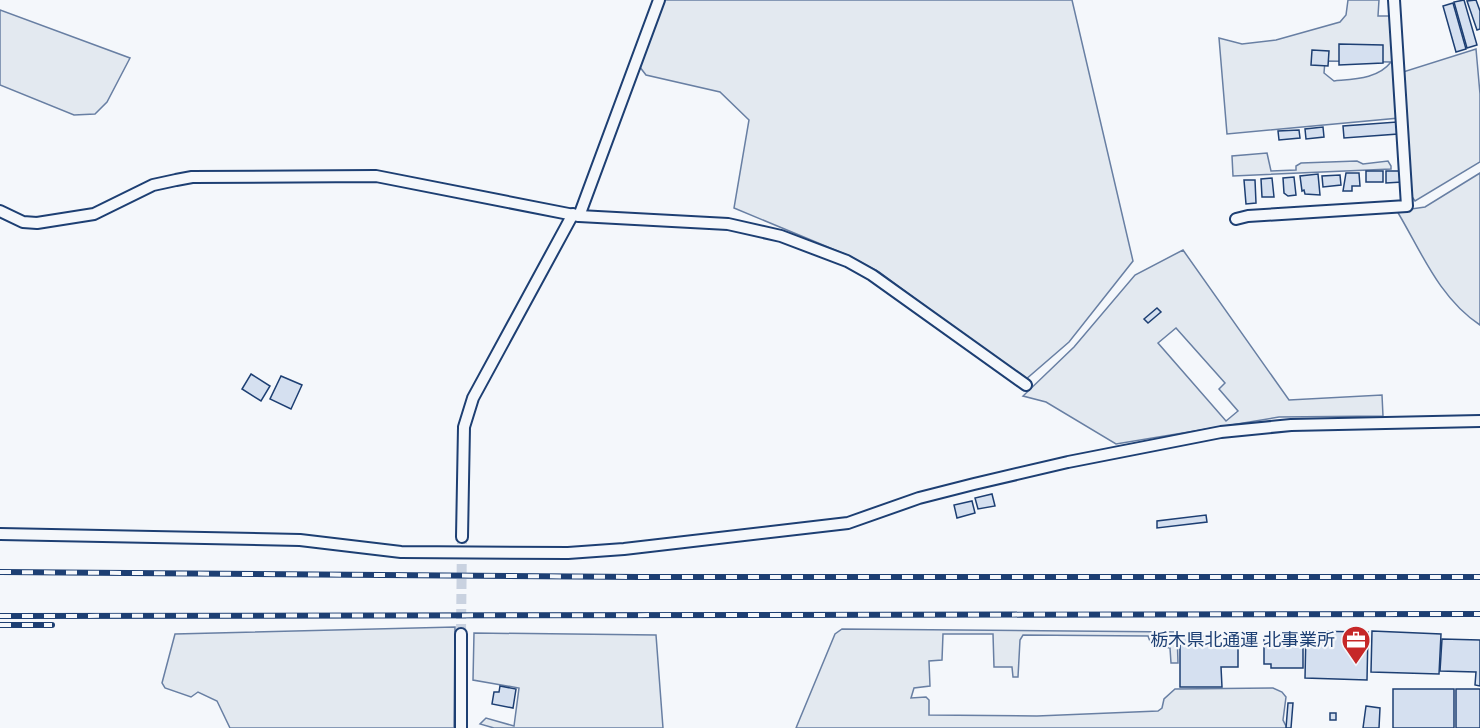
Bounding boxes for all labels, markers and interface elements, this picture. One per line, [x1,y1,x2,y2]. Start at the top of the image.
office icon: 栃木県北通運 北事業所 [1340,624,1372,666]
place label: 栃木県北通運 北事業所 [1150,629,1335,651]

